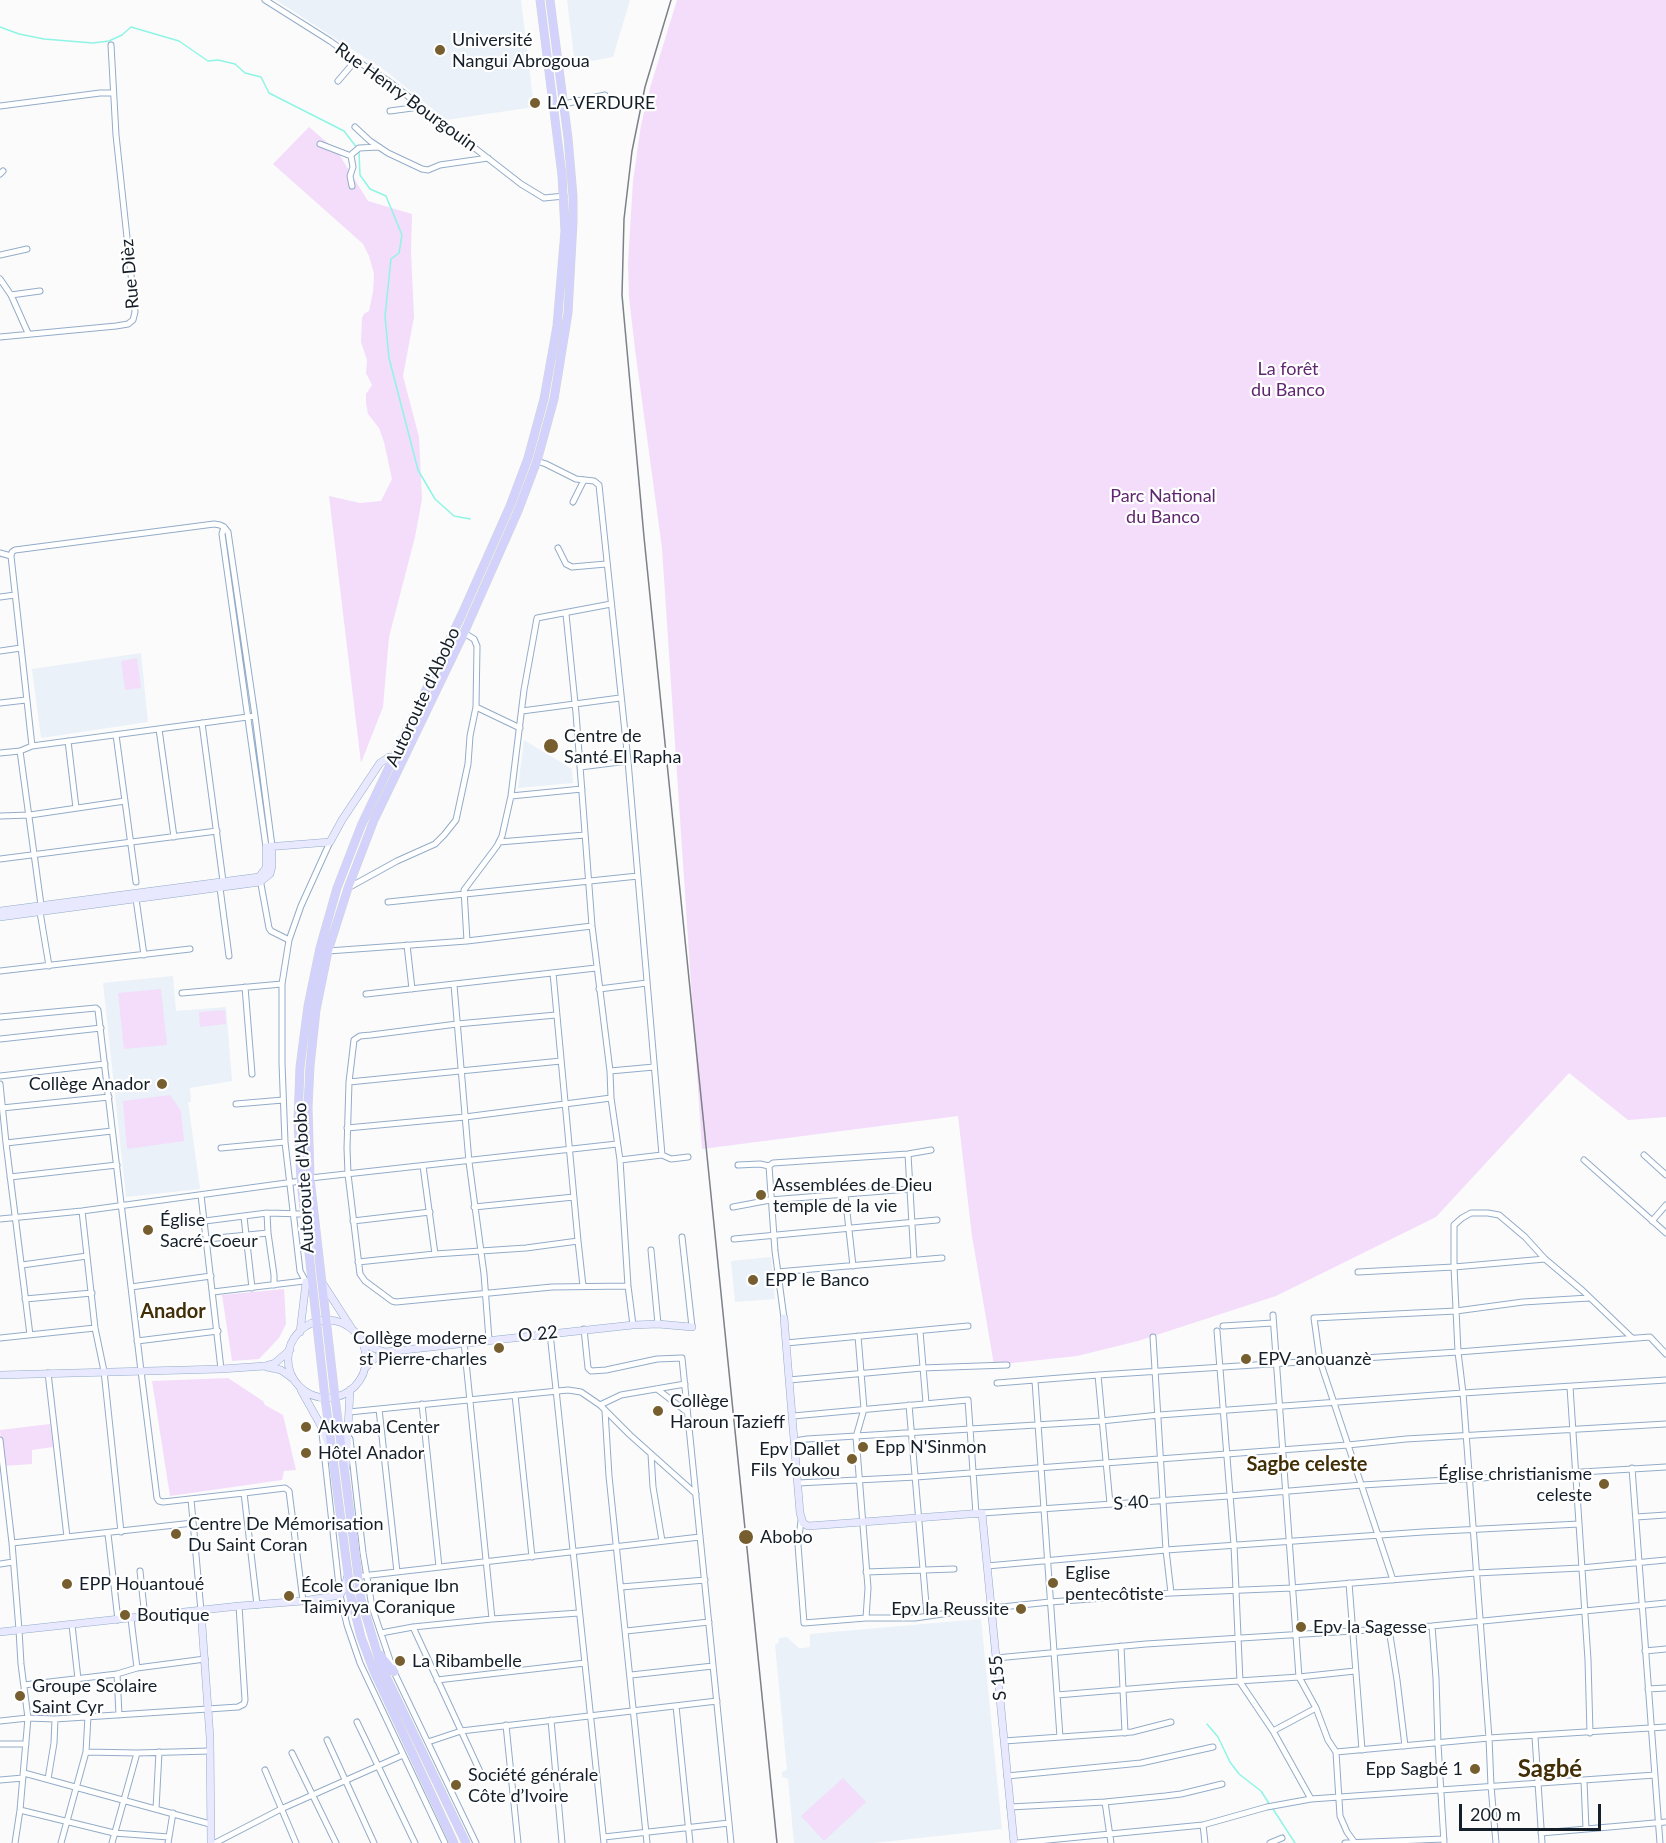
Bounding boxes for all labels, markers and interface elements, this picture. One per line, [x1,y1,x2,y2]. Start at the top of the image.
place label: Université Nangui Abrogoua [452,29,590,72]
street label: Rue Henry Bourgouin [331,38,481,156]
marker: Université Nangui Abrogoua [433,43,447,57]
place label: LA VERDURE [547,92,655,114]
marker: LA VERDURE [528,96,542,110]
street label: Rue Dièz [116,238,144,310]
park label: La forêt du Banco [1251,358,1325,400]
park label: Parc National du Banco [1110,485,1216,528]
street label: Autoroute d'Abobo [381,624,465,770]
place label: Centre de Santé El Rapha [564,725,681,768]
marker: Centre de Santé El Rapha [542,737,560,755]
place label: Collège Anador [29,1073,150,1095]
marker: Collège Anador [155,1077,169,1091]
street label: Autoroute d'Abobo [289,1102,319,1254]
place label: Assemblées de Dieu temple de la vie [773,1174,932,1216]
marker: Assemblées de Dieu temple de la vie [754,1188,768,1202]
place label: Église Sacré-Coeur [160,1209,258,1252]
marker: Église Sacré-Coeur [141,1223,155,1237]
place label: EPP le Banco [765,1269,869,1291]
marker: EPP le Banco [746,1273,760,1287]
district label: Anador [140,1300,206,1324]
street label: O 22 [517,1321,559,1347]
place label: Collège moderne st Pierre-charles [353,1327,487,1370]
marker: Collège moderne st Pierre-charles [492,1341,506,1355]
place label: EPV anouanzè [1258,1348,1372,1370]
marker: EPV anouanzè [1239,1352,1253,1366]
place label: Collège Haroun Tazieff [670,1390,785,1432]
marker: Collège Haroun Tazieff [651,1404,665,1418]
place label: Akwaba Center [318,1416,440,1438]
marker: Akwaba Center [299,1420,313,1434]
place label: Epp N'Sinmon [875,1436,986,1458]
place label: Epv Dallet Fils Youkou [751,1438,840,1480]
marker: Epp N'Sinmon [856,1440,870,1454]
place label: Hôtel Anador [318,1442,424,1464]
marker: Hôtel Anador [299,1446,313,1460]
marker: Epv Dallet Fils Youkou [845,1452,859,1466]
district label: Sagbe celeste [1246,1453,1368,1477]
place label: Église christianisme celeste [1438,1463,1592,1506]
marker: Église christianisme celeste [1597,1477,1611,1491]
street label: S 40 [1113,1491,1149,1515]
place label: Centre De Mémorisation Du Saint Coran [188,1513,383,1556]
place label: Abobo [760,1526,813,1548]
marker: Centre De Mémorisation Du Saint Coran [169,1527,183,1541]
marker: Abobo [737,1528,755,1546]
place label: Eglise pentecôtiste [1065,1562,1164,1604]
place label: EPP Houantoué [79,1573,204,1595]
place label: École Coranique Ibn Taimiyya Coranique [301,1575,459,1618]
marker: Eglise pentecôtiste [1046,1576,1060,1590]
marker: EPP Houantoué [60,1577,74,1591]
marker: École Coranique Ibn Taimiyya Coranique [282,1589,296,1603]
place label: Epv la Reussite [891,1598,1009,1620]
marker: Epv la Reussite [1014,1602,1028,1616]
place label: Boutique [137,1604,209,1626]
marker: Boutique [118,1608,132,1622]
place label: Epv la Sagesse [1313,1616,1427,1638]
marker: Epv la Sagesse [1294,1620,1308,1634]
place label: La Ribambelle [412,1650,522,1672]
marker: La Ribambelle [393,1654,407,1668]
street label: S 155 [985,1654,1011,1702]
place label: Groupe Scolaire Saint Cyr [32,1675,157,1718]
marker: Groupe Scolaire Saint Cyr [13,1689,27,1703]
district label: Sagbé [1518,1755,1582,1783]
place label: Epp Sagbé 1 [1365,1758,1463,1780]
marker: Epp Sagbé 1 [1468,1762,1482,1776]
place label: Société générale Côte d’Ivoire [468,1764,598,1806]
marker: Société générale Côte d’Ivoire [449,1778,463,1792]
scale bar [1462,1792,1604,1830]
text: 200 m [1470,1803,1521,1825]

